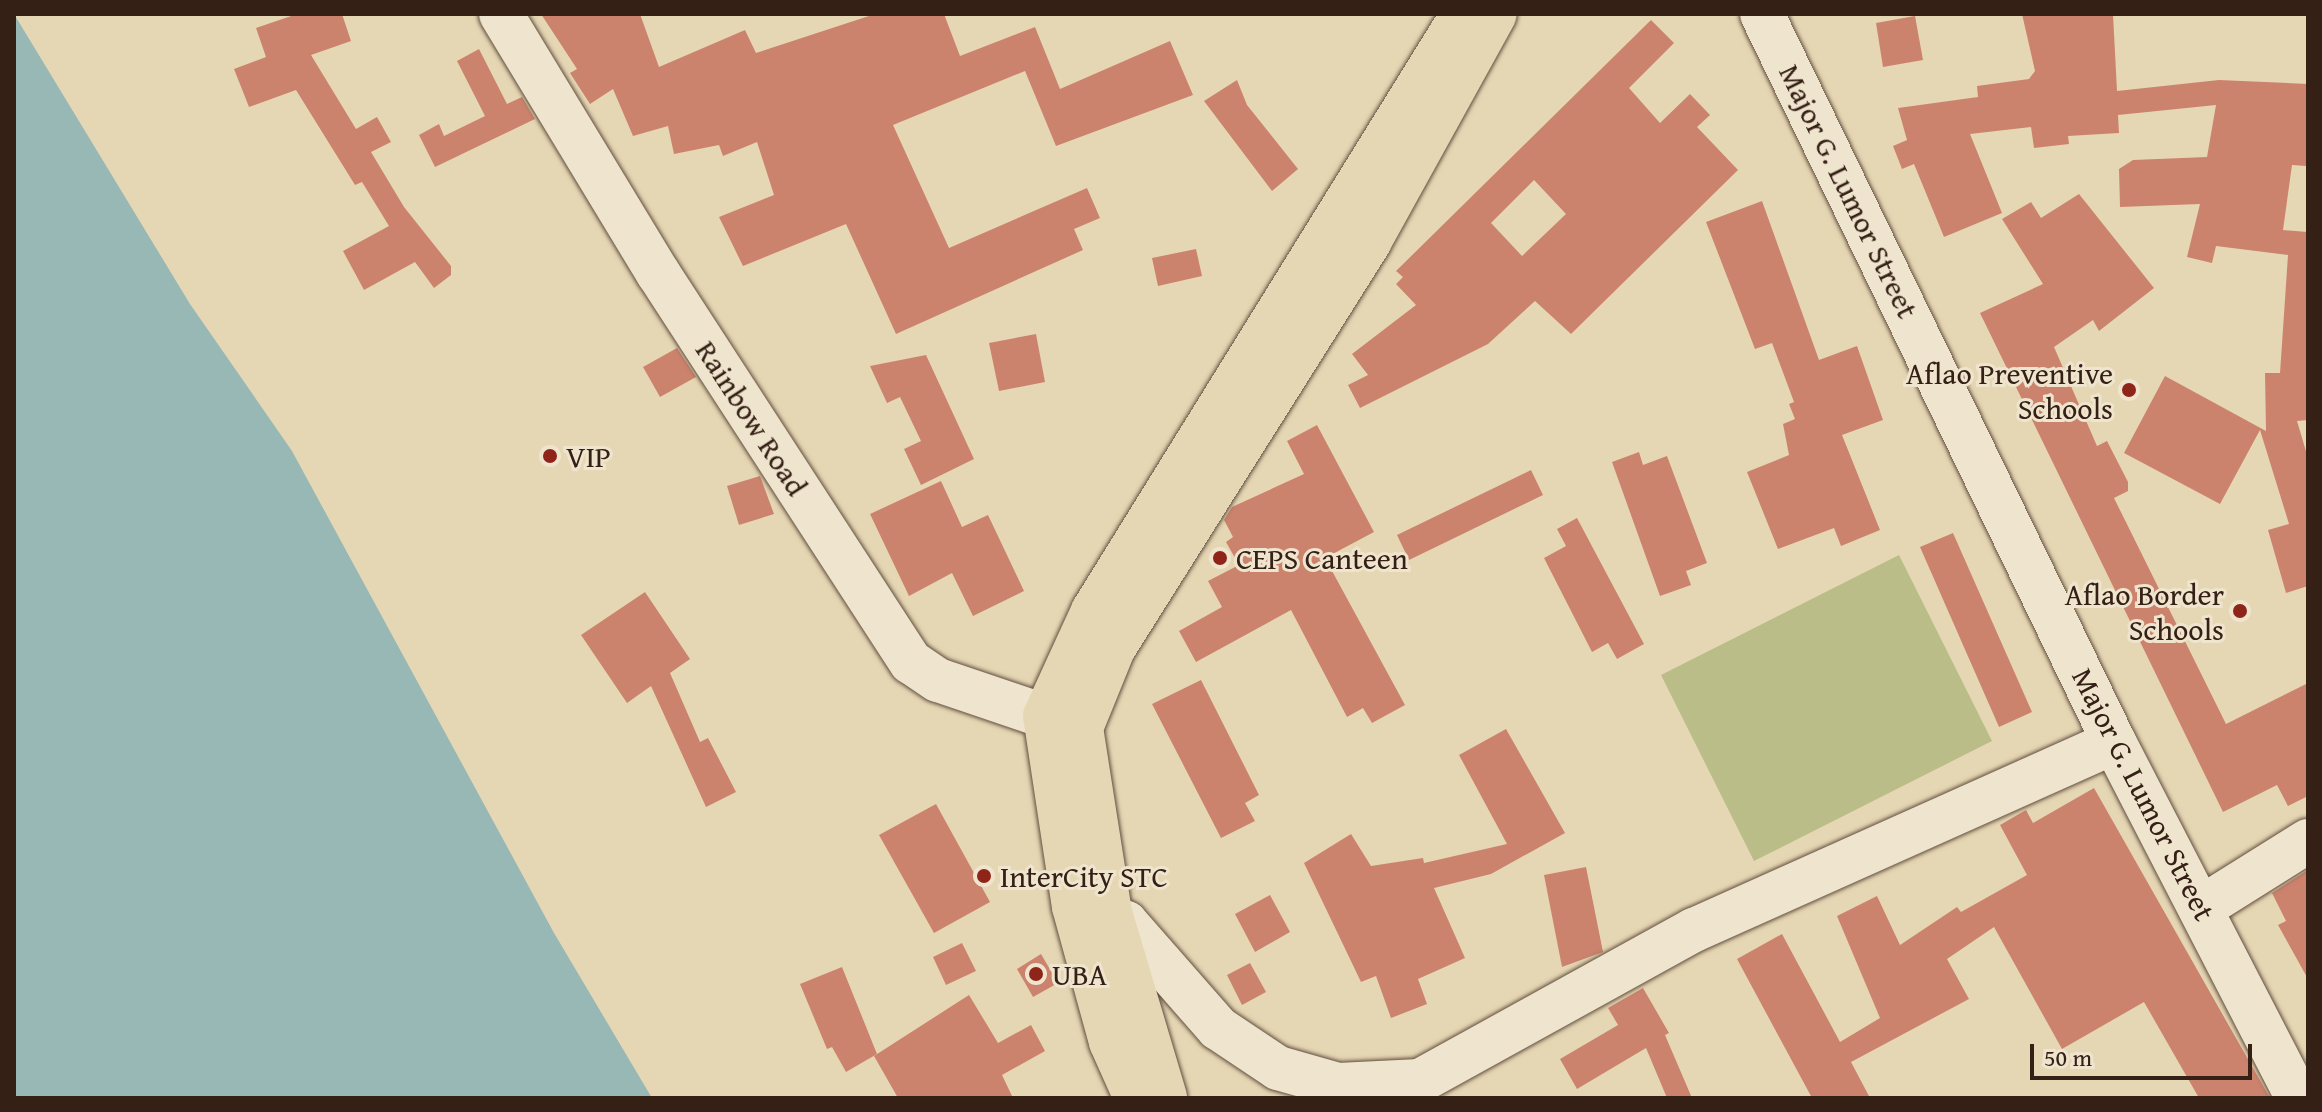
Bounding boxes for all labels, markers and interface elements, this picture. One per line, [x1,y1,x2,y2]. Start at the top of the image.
street label: Major G. Lumor Street [1772,58,1926,324]
street label: Rainbow Road [688,334,816,502]
place label: Aflao Preventive Schools [1906,355,2113,426]
marker: Aflao Preventive Schools [2120,381,2138,399]
place label: VIP [566,438,611,474]
marker: VIP [541,447,559,465]
place label: CEPS Canteen [1236,540,1408,576]
marker: CEPS Canteen [1211,549,1229,567]
place label: Aflao Border Schools [2065,576,2224,646]
marker: Aflao Border Schools [2231,602,2249,620]
street label: Major G. Lumor Street [2065,662,2223,926]
place label: InterCity STC [1000,858,1168,894]
marker: InterCity STC [975,867,993,885]
place label: UBA [1052,956,1107,992]
marker: UBA [1027,965,1045,983]
scale bar [2034,1028,2256,1078]
text: 50 m [2044,1040,2092,1075]

